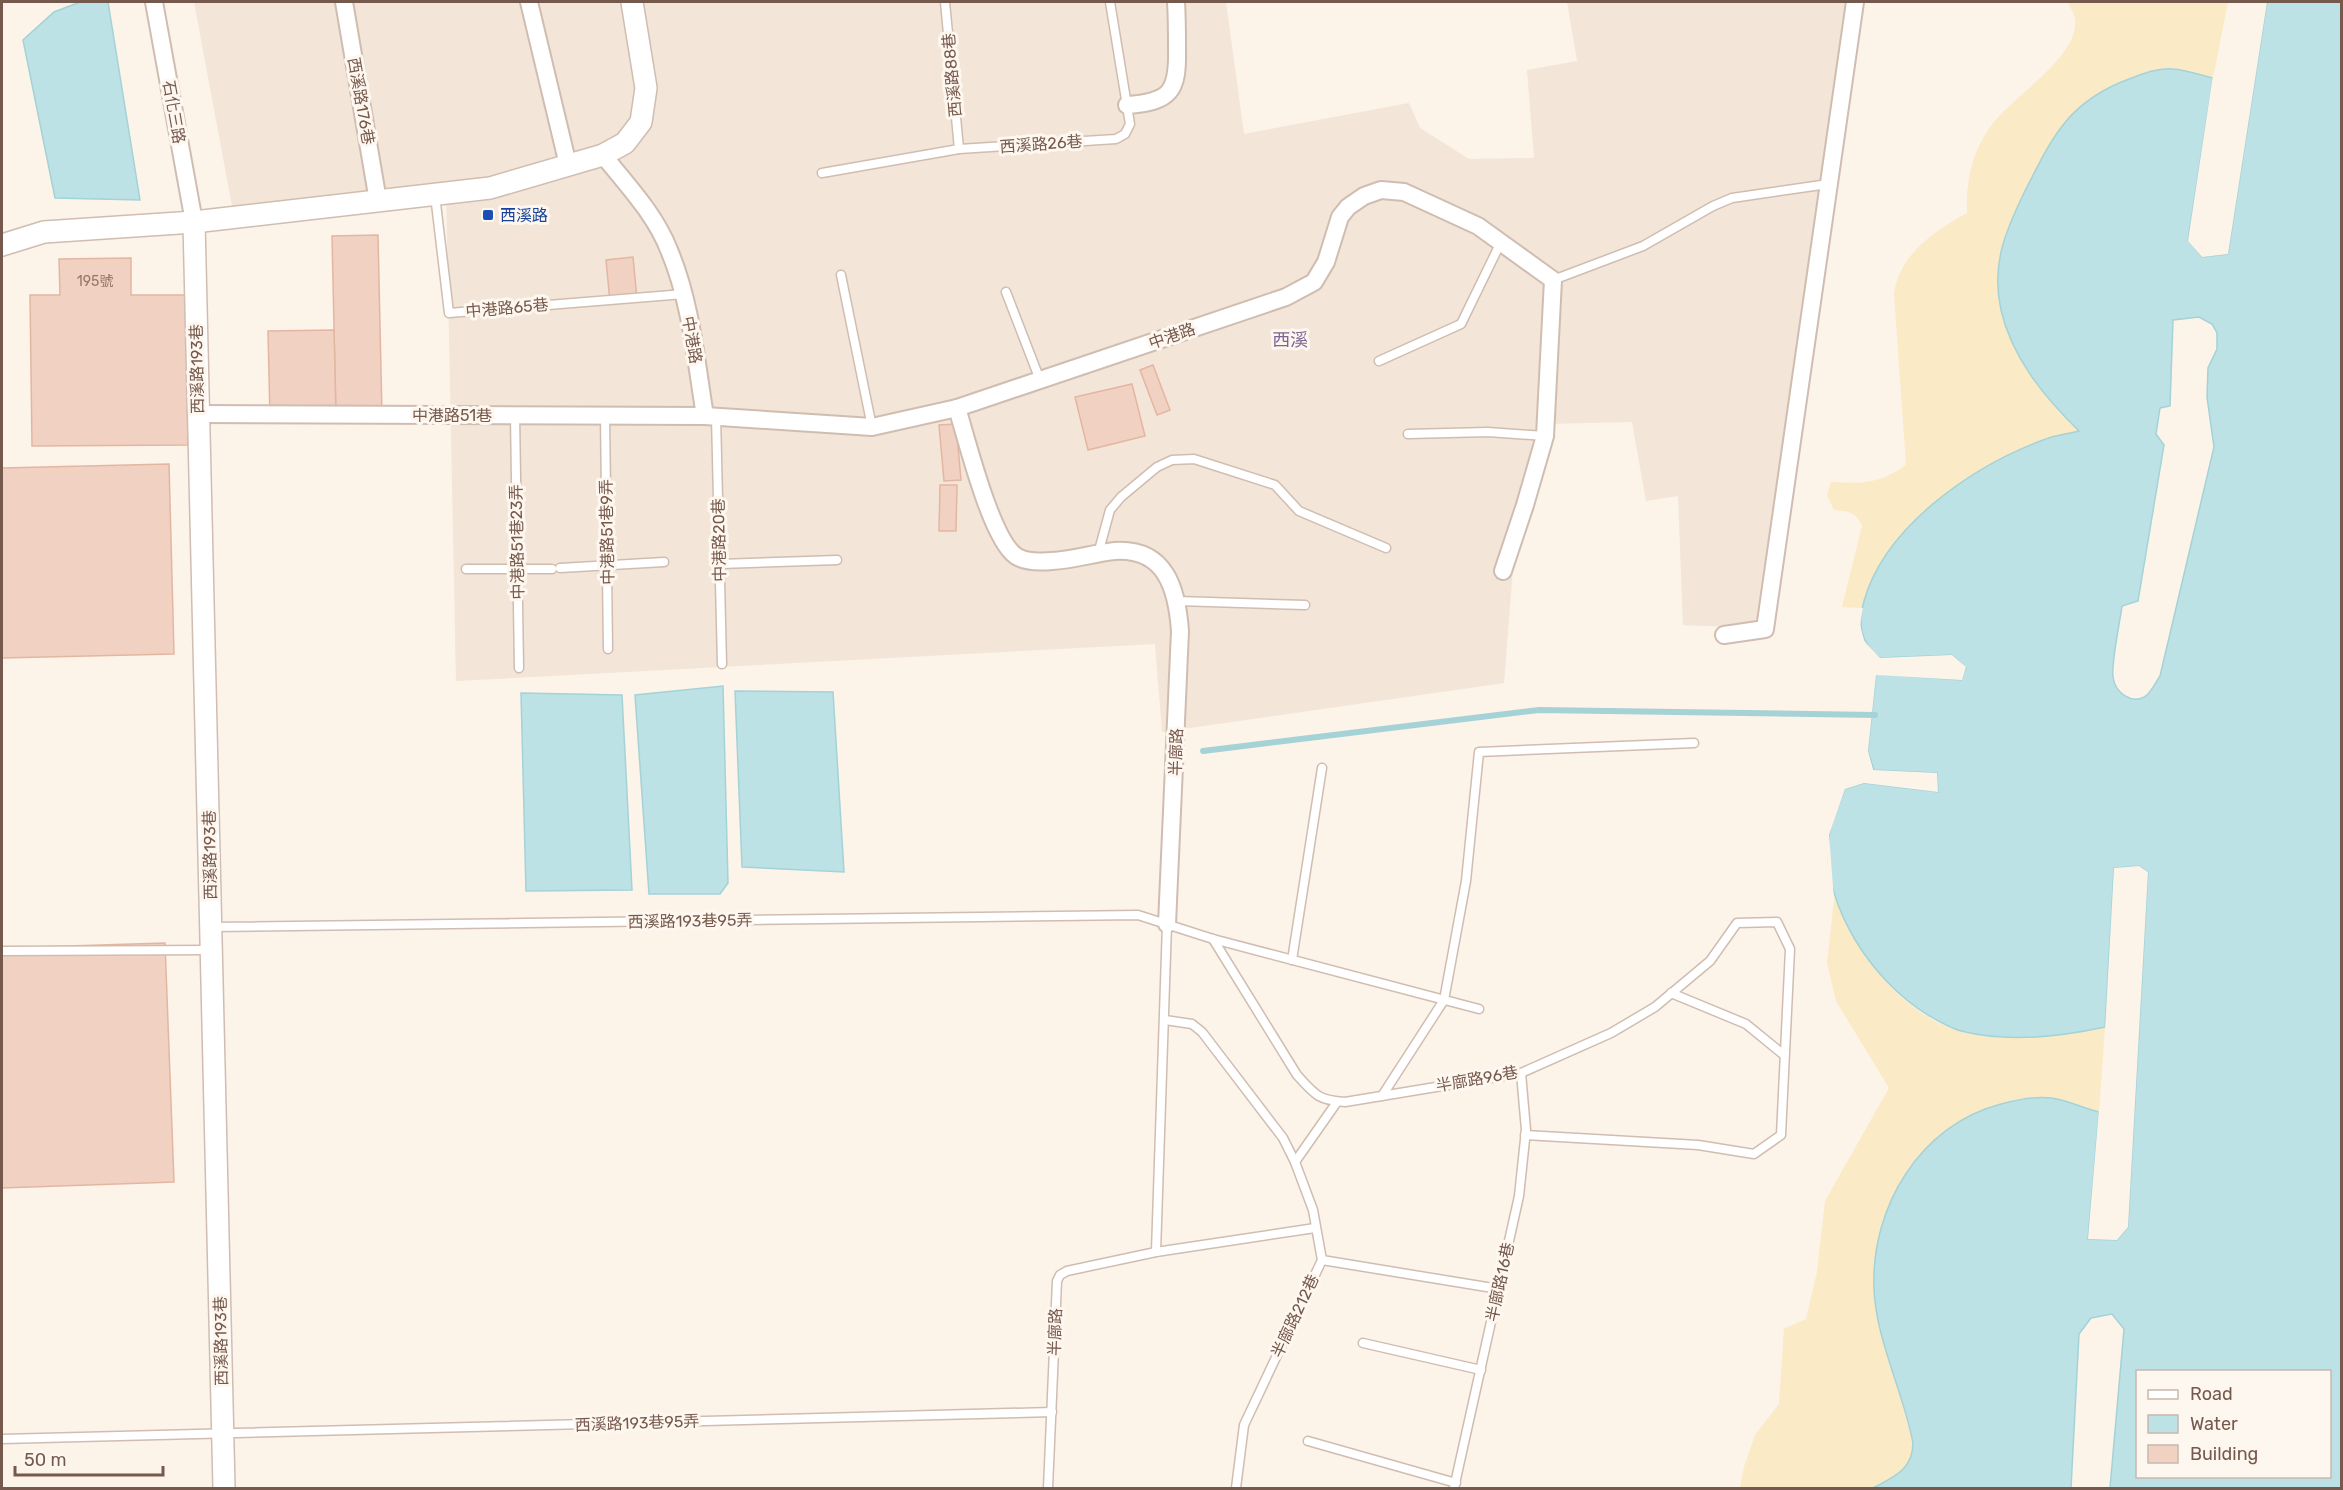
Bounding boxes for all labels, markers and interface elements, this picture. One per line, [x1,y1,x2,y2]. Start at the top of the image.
street label: 西溪路88巷 [939,32,965,118]
street label: 西溪路176巷 [344,56,378,146]
street label: 石化三路 [159,79,189,145]
street label: 西溪路26巷 [999,132,1083,156]
place label: 西溪路 [500,206,548,225]
marker: 西溪路 [481,208,495,222]
house number: 195號 [77,273,113,290]
street label: 中港路65巷 [465,295,549,321]
street label: 中港路 [678,315,706,365]
street label: 中港路 [1146,319,1198,353]
street label: 西溪路193巷 [187,324,207,414]
district label: 西溪 [1272,329,1308,351]
street label: 中港路51巷 [412,406,492,425]
street label: 中港路51巷9弄 [597,479,617,585]
street label: 中港路51巷23弄 [506,484,528,600]
street label: 中港路20巷 [709,498,729,582]
street label: 半廍路 [1166,728,1186,776]
street label: 西溪路193巷 [200,810,220,900]
street label: 西溪路193巷95弄 [627,910,753,932]
street label: 半廍路96巷 [1434,1062,1520,1096]
street label: 半廍路16巷 [1482,1241,1518,1323]
street label: 半廍路212巷 [1267,1271,1323,1361]
street label: 西溪路193巷 [211,1296,231,1386]
street label: 半廍路 [1045,1308,1065,1356]
legend [2136,1370,2331,1478]
text: Road [2190,1383,2233,1405]
street label: 西溪路193巷95弄 [574,1411,700,1435]
text: Water [2190,1413,2238,1435]
scale bar [15,1439,164,1477]
text: Building [2190,1443,2258,1465]
text: 50 m [24,1449,67,1471]

